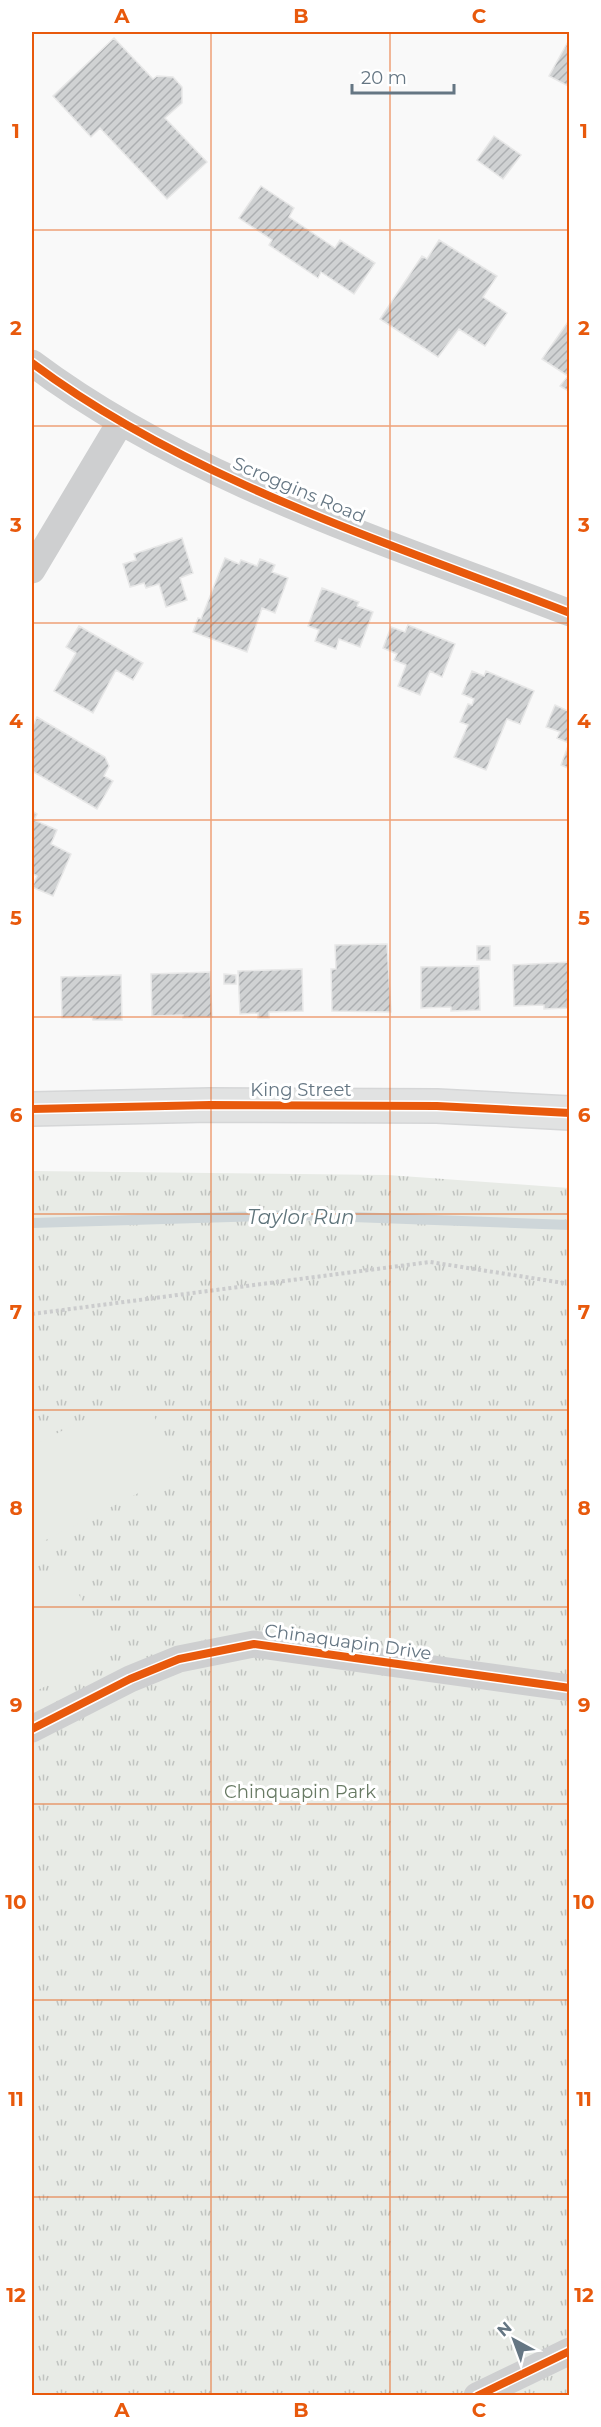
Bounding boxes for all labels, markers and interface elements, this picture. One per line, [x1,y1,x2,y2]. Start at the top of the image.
text: A [113,4,130,28]
text: B [293,4,309,28]
text: C [472,4,487,28]
scale bar [352,57,454,95]
text: 20 m [361,67,407,89]
text: 1 [12,119,20,143]
text: 1 [580,119,588,143]
text: 2 [10,316,22,340]
text: 2 [578,316,590,340]
street label: Scroggins Road [229,452,369,528]
text: 3 [9,513,22,537]
text: 3 [577,513,590,537]
text: 4 [9,709,23,733]
text: 4 [577,709,591,733]
text: 5 [10,906,22,930]
text: 5 [578,906,590,930]
street label: King Street [250,1079,352,1101]
text: 6 [10,1103,23,1127]
text: 6 [578,1103,591,1127]
water label: Taylor Run [247,1205,355,1229]
text: 7 [10,1300,22,1324]
text: 7 [578,1300,590,1324]
text: 8 [9,1496,23,1520]
text: 8 [577,1496,591,1520]
street label: Chinaquapin Drive [263,1619,433,1665]
text: 9 [10,1693,22,1717]
text: 9 [578,1693,590,1717]
park label: Chinquapin Park [224,1781,376,1803]
text: 10 [5,1890,27,1914]
text: 10 [573,1890,595,1914]
text: 11 [8,2087,24,2111]
text: 11 [576,2087,592,2111]
text: 12 [6,2283,26,2307]
text: 12 [574,2283,594,2307]
north arrow [484,2310,544,2370]
text: N [493,2318,516,2340]
text: A [113,2398,130,2422]
text: B [293,2398,309,2422]
text: C [472,2398,487,2422]

